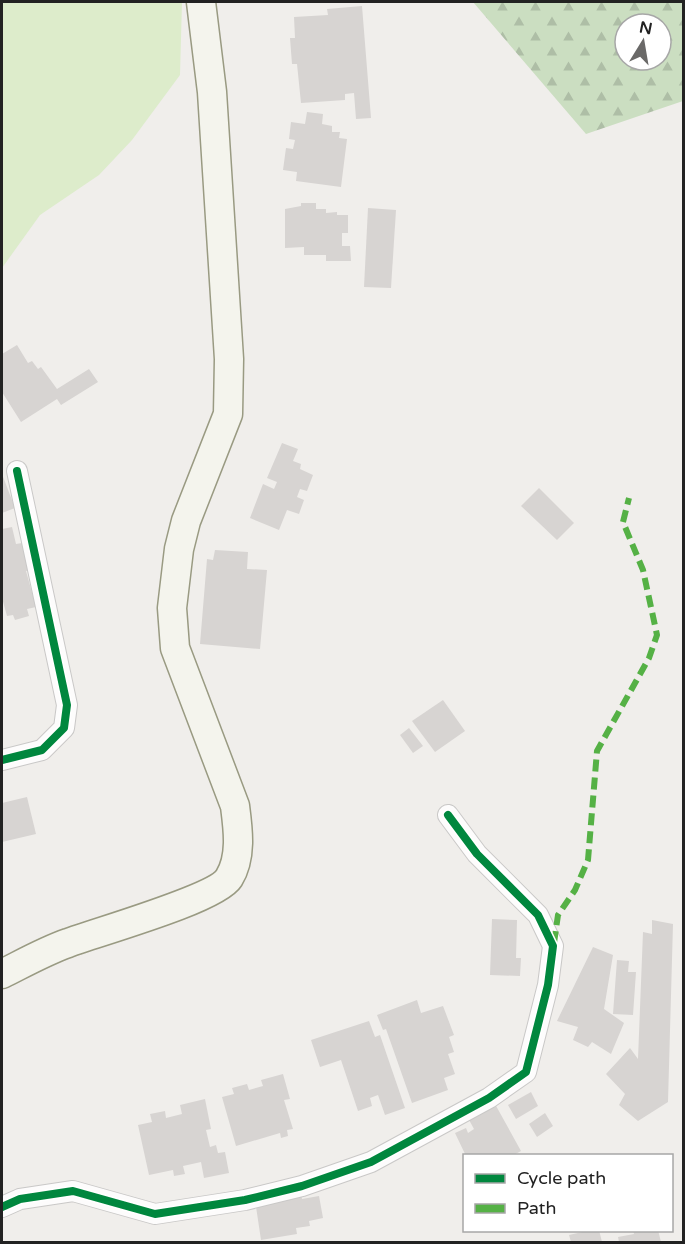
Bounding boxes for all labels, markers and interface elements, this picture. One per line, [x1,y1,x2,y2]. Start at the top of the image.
north arrow [613,12,673,72]
text: N [637,17,654,39]
legend [463,1154,673,1232]
text: Cycle path [517,1167,606,1189]
text: Path [517,1197,556,1219]

